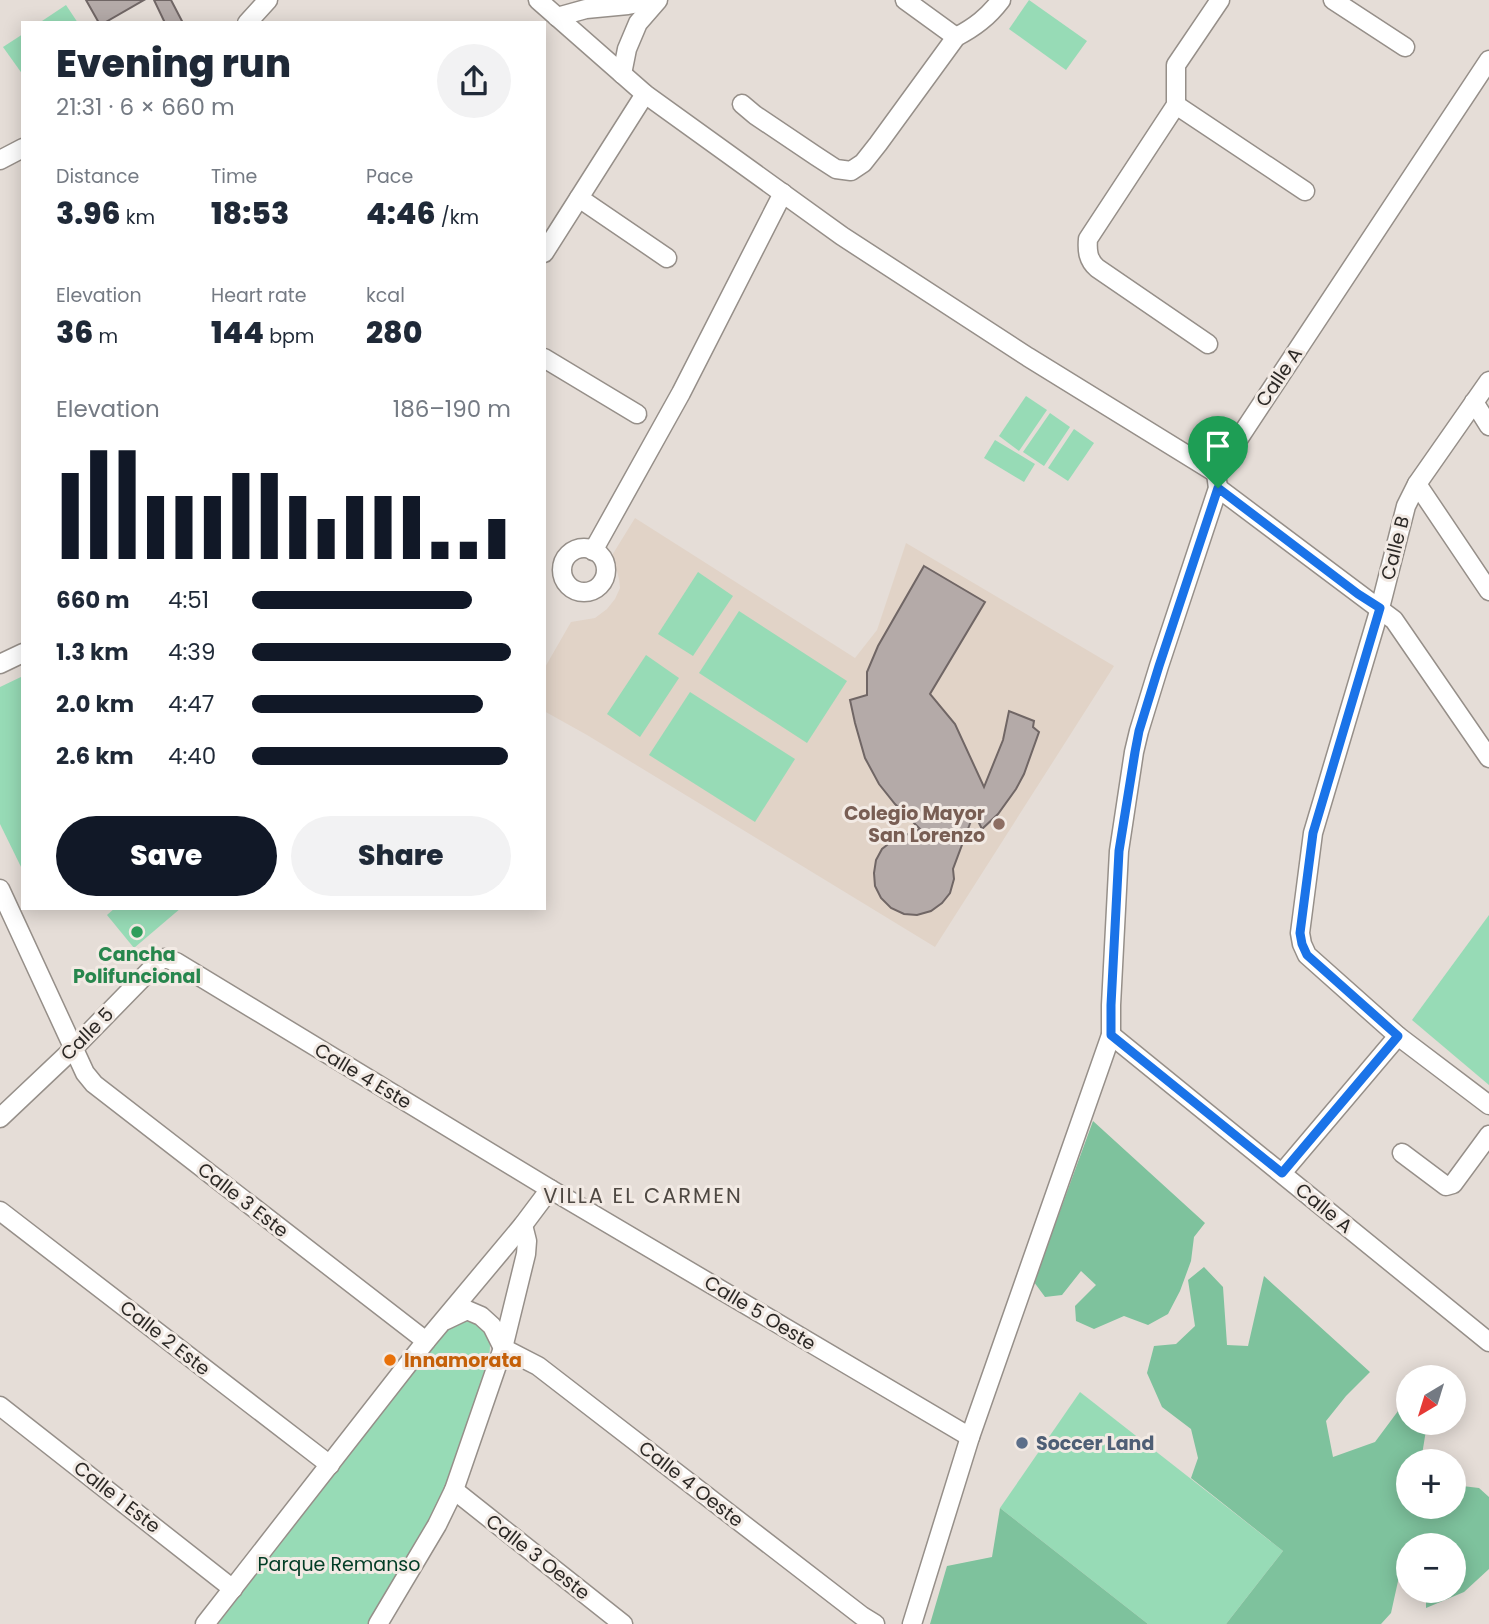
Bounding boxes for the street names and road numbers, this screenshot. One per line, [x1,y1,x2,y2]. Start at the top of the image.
street label: Calle A [1249,342,1309,412]
street label: Calle B [1374,513,1416,583]
street label: Calle 5 [54,1001,120,1067]
street label: Calle 4 Este [309,1036,417,1116]
street label: Calle 3 Este [192,1156,294,1244]
street label: Calle A [1290,1177,1358,1240]
street label: Calle 5 Oeste [699,1269,821,1357]
street label: Calle 2 Este [114,1294,216,1382]
street label: Calle 4 Oeste [633,1435,749,1533]
street label: Calle 1 Este [68,1455,166,1539]
street label: Calle 3 Oeste [480,1508,596,1606]

